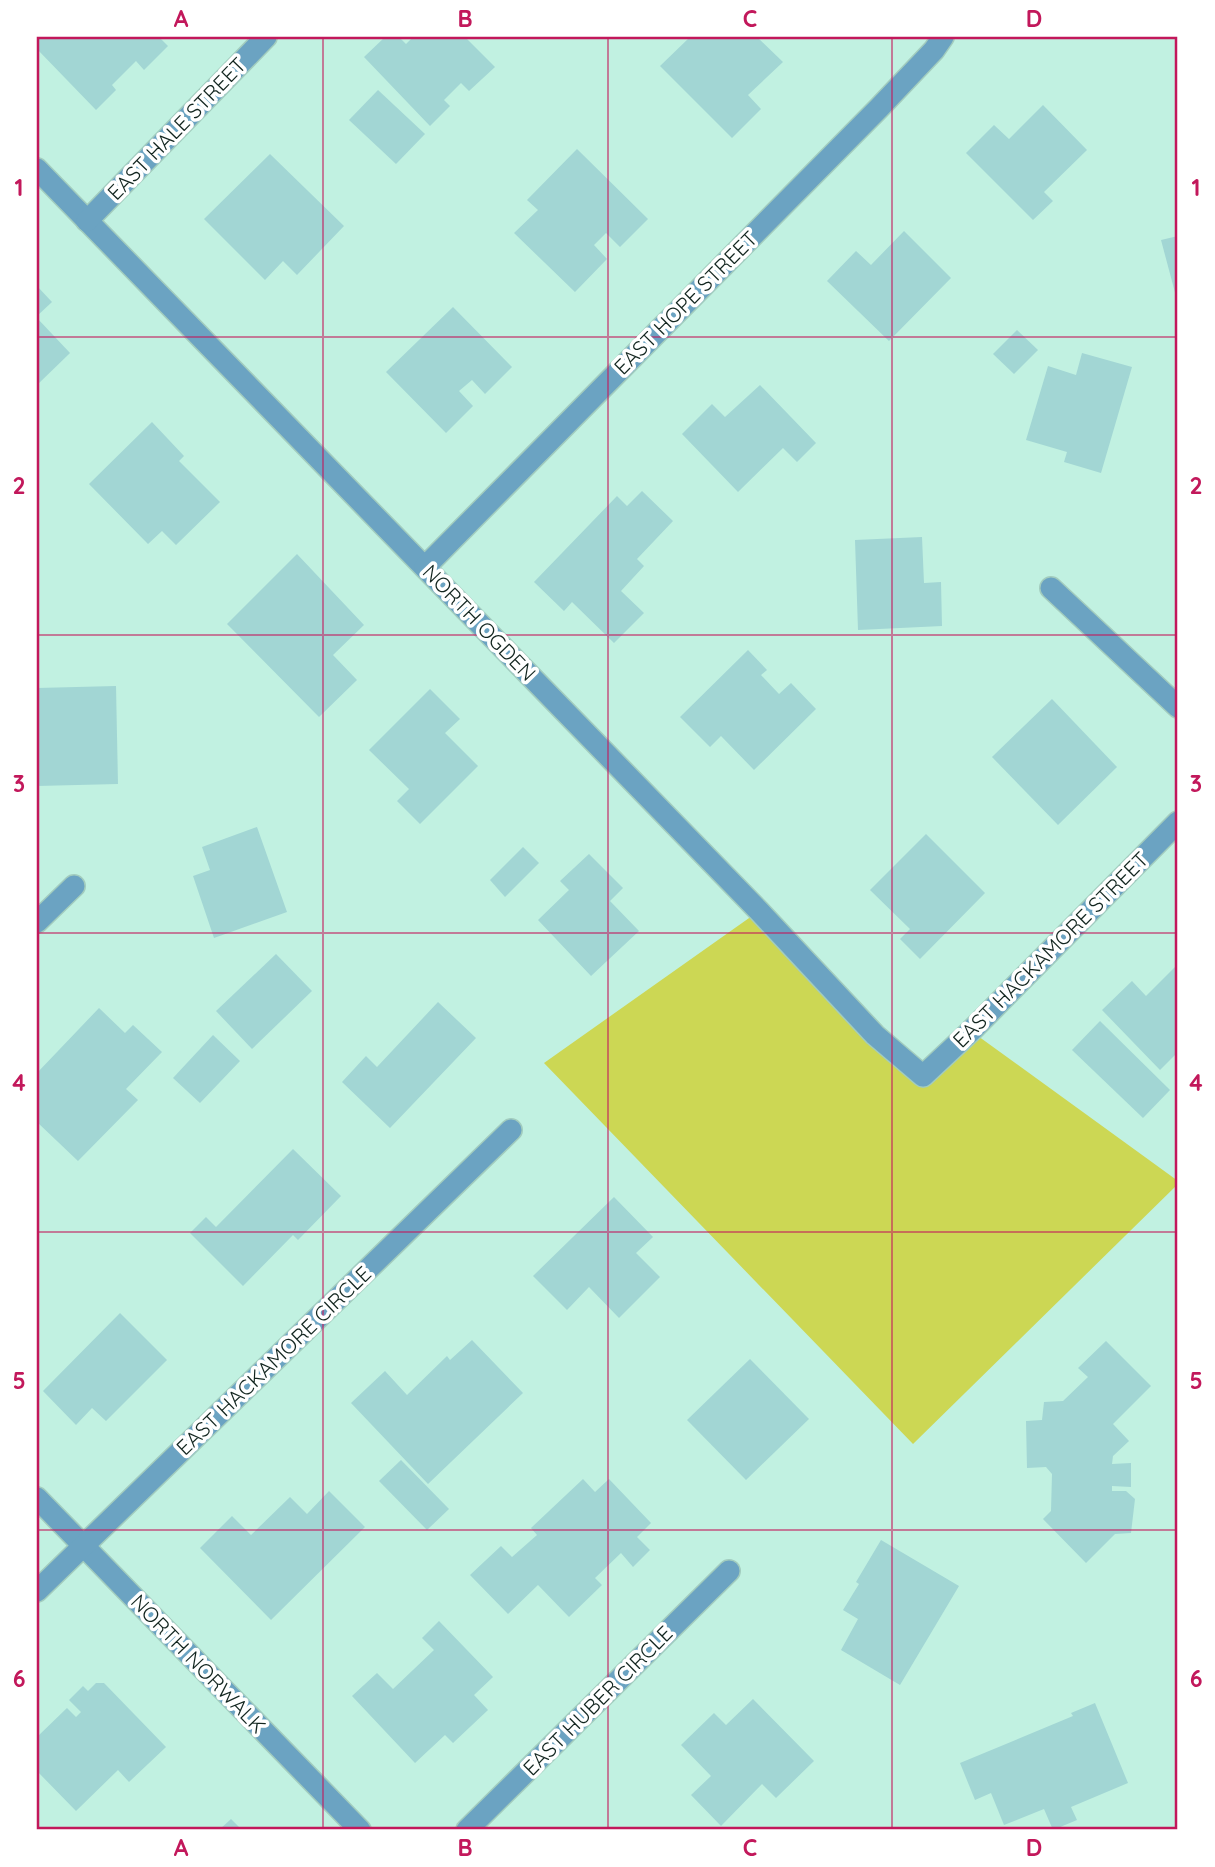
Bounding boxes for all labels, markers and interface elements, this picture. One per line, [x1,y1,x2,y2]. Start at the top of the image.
text: A [174,4,189,33]
text: B [457,4,473,33]
text: C [743,4,757,33]
text: D [1026,4,1042,33]
street label: EAST HALE STREET [102,52,251,205]
text: 1 [15,173,23,202]
text: 1 [1192,173,1200,202]
street label: EAST HOPE STREET [608,225,762,379]
text: 2 [12,471,26,500]
text: 2 [1189,471,1203,500]
street label: NORTH OGDEN [418,559,542,686]
text: 3 [13,769,25,798]
text: 3 [1190,769,1202,798]
street label: EAST HACKAMORE STREET [947,846,1154,1053]
text: 4 [12,1068,26,1097]
text: 4 [1189,1068,1203,1097]
street label: EAST HACKAMORE CIRCLE [171,1260,376,1460]
text: 5 [12,1366,26,1395]
text: 5 [1189,1366,1203,1395]
street label: NORTH NORWALK [126,1589,272,1738]
street label: EAST HUBER CIRCLE [517,1620,678,1781]
text: 6 [13,1664,25,1693]
text: 6 [1190,1664,1202,1693]
text: A [174,1833,189,1862]
text: B [457,1833,473,1862]
text: C [743,1833,757,1862]
text: D [1026,1833,1042,1862]

